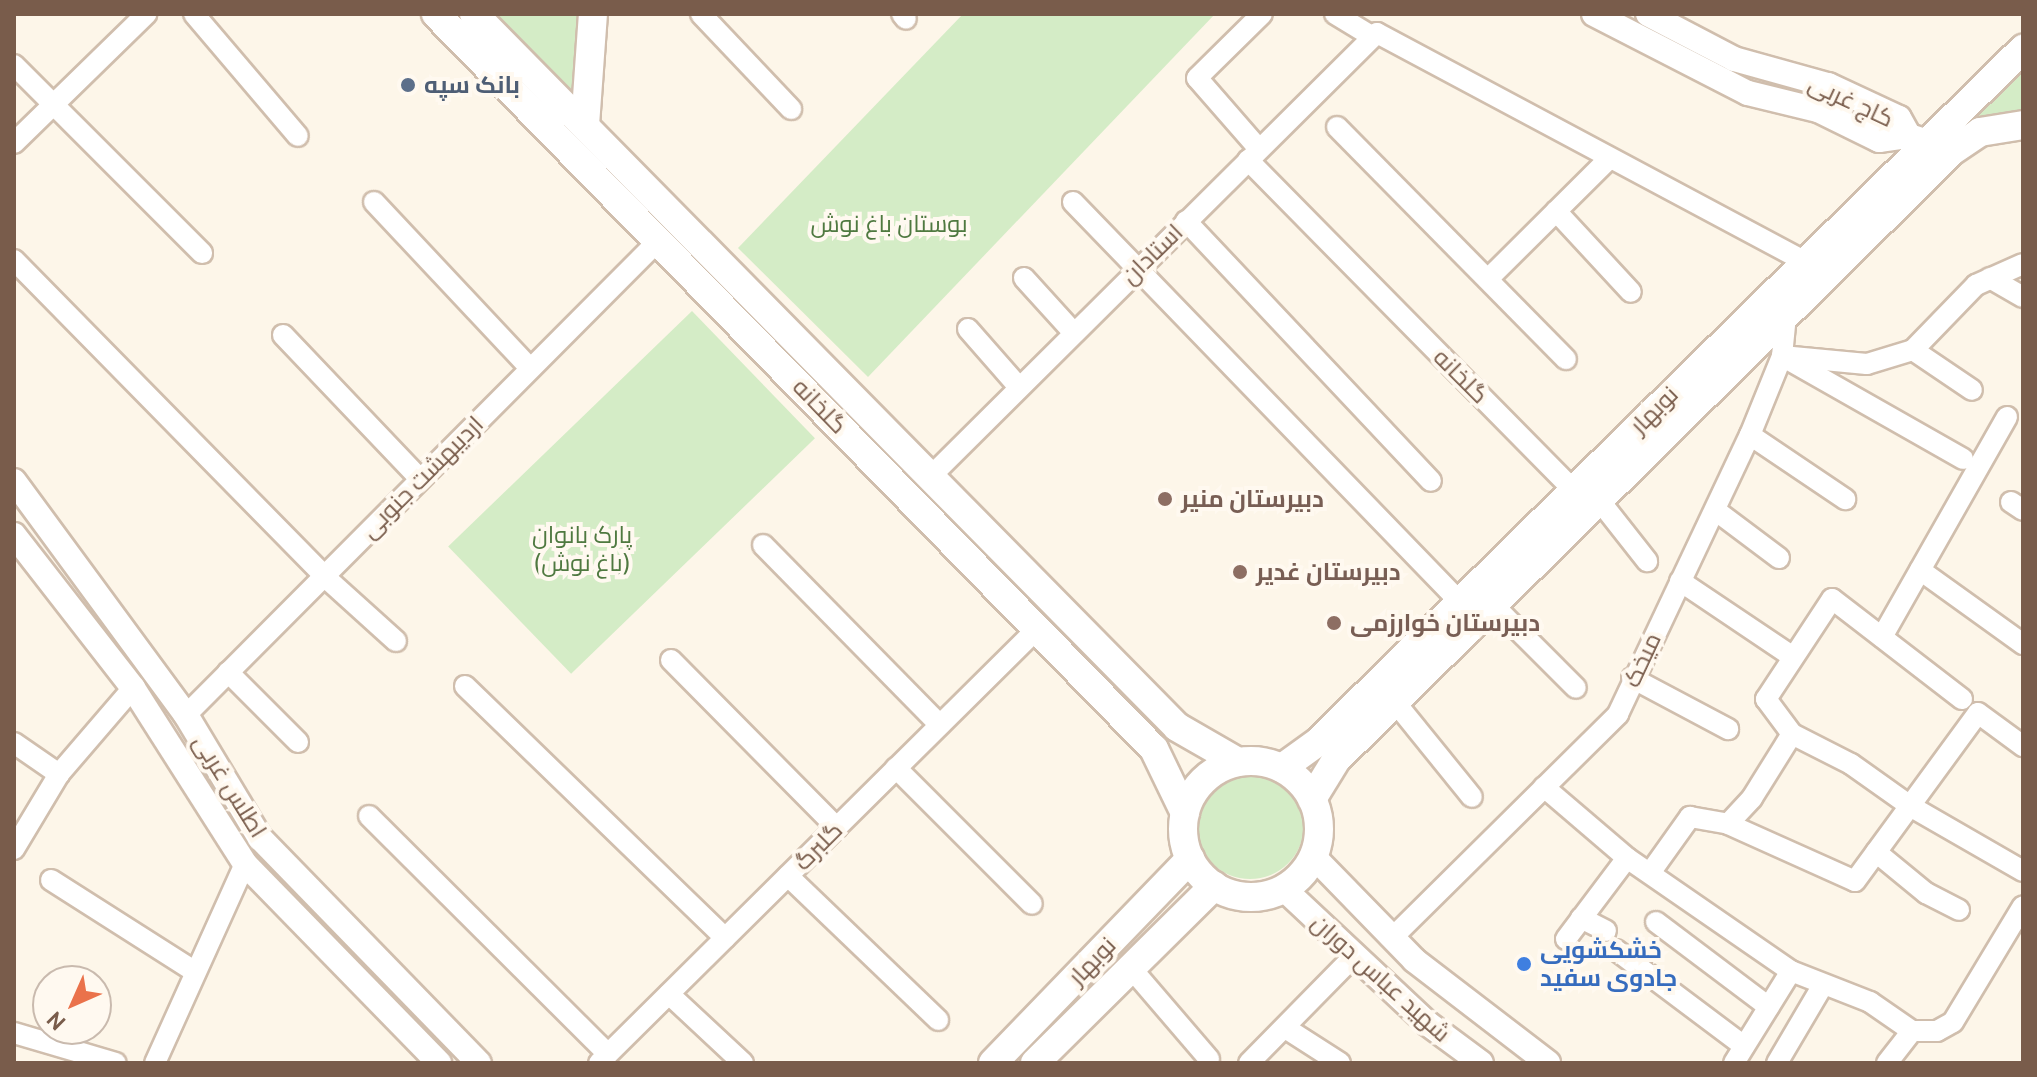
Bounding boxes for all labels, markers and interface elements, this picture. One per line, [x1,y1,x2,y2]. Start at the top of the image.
street label: کاج غربی [1804,69,1898,133]
place label: بانک سپه [424,71,520,99]
marker: بانک سپه [399,76,417,94]
park label: بوستان باغ نوش [810,210,968,238]
street label: استادان [1115,218,1189,290]
street label: گلخانه [1428,343,1494,409]
street label: گلخانه [787,372,853,440]
street label: نوبهار [1624,380,1684,440]
street label: اردیبهشت جنوبی [355,410,489,544]
place label: دبیرستان منیر [1181,485,1324,513]
marker: دبیرستان منیر [1156,490,1174,508]
park label: پارک بانوان (باغ نوش) [532,521,632,577]
place label: دبیرستان غدیر [1256,558,1401,586]
marker: دبیرستان غدیر [1231,563,1249,581]
place label: دبیرستان خوارزمی [1350,609,1540,637]
marker: دبیرستان خوارزمی [1325,614,1343,632]
street label: میخک [1617,628,1667,692]
street label: اطلس غربی [187,729,273,843]
street label: گلبرگ [788,816,848,876]
street label: شهید عباس دوران [1306,908,1456,1048]
street label: نوبهار [1062,931,1122,991]
place label: خشکشویی جادوی سفید [1540,936,1677,992]
marker: خشکشویی جادوی سفید [1515,955,1533,973]
north arrow [32,965,112,1045]
text: N [41,1006,71,1036]

